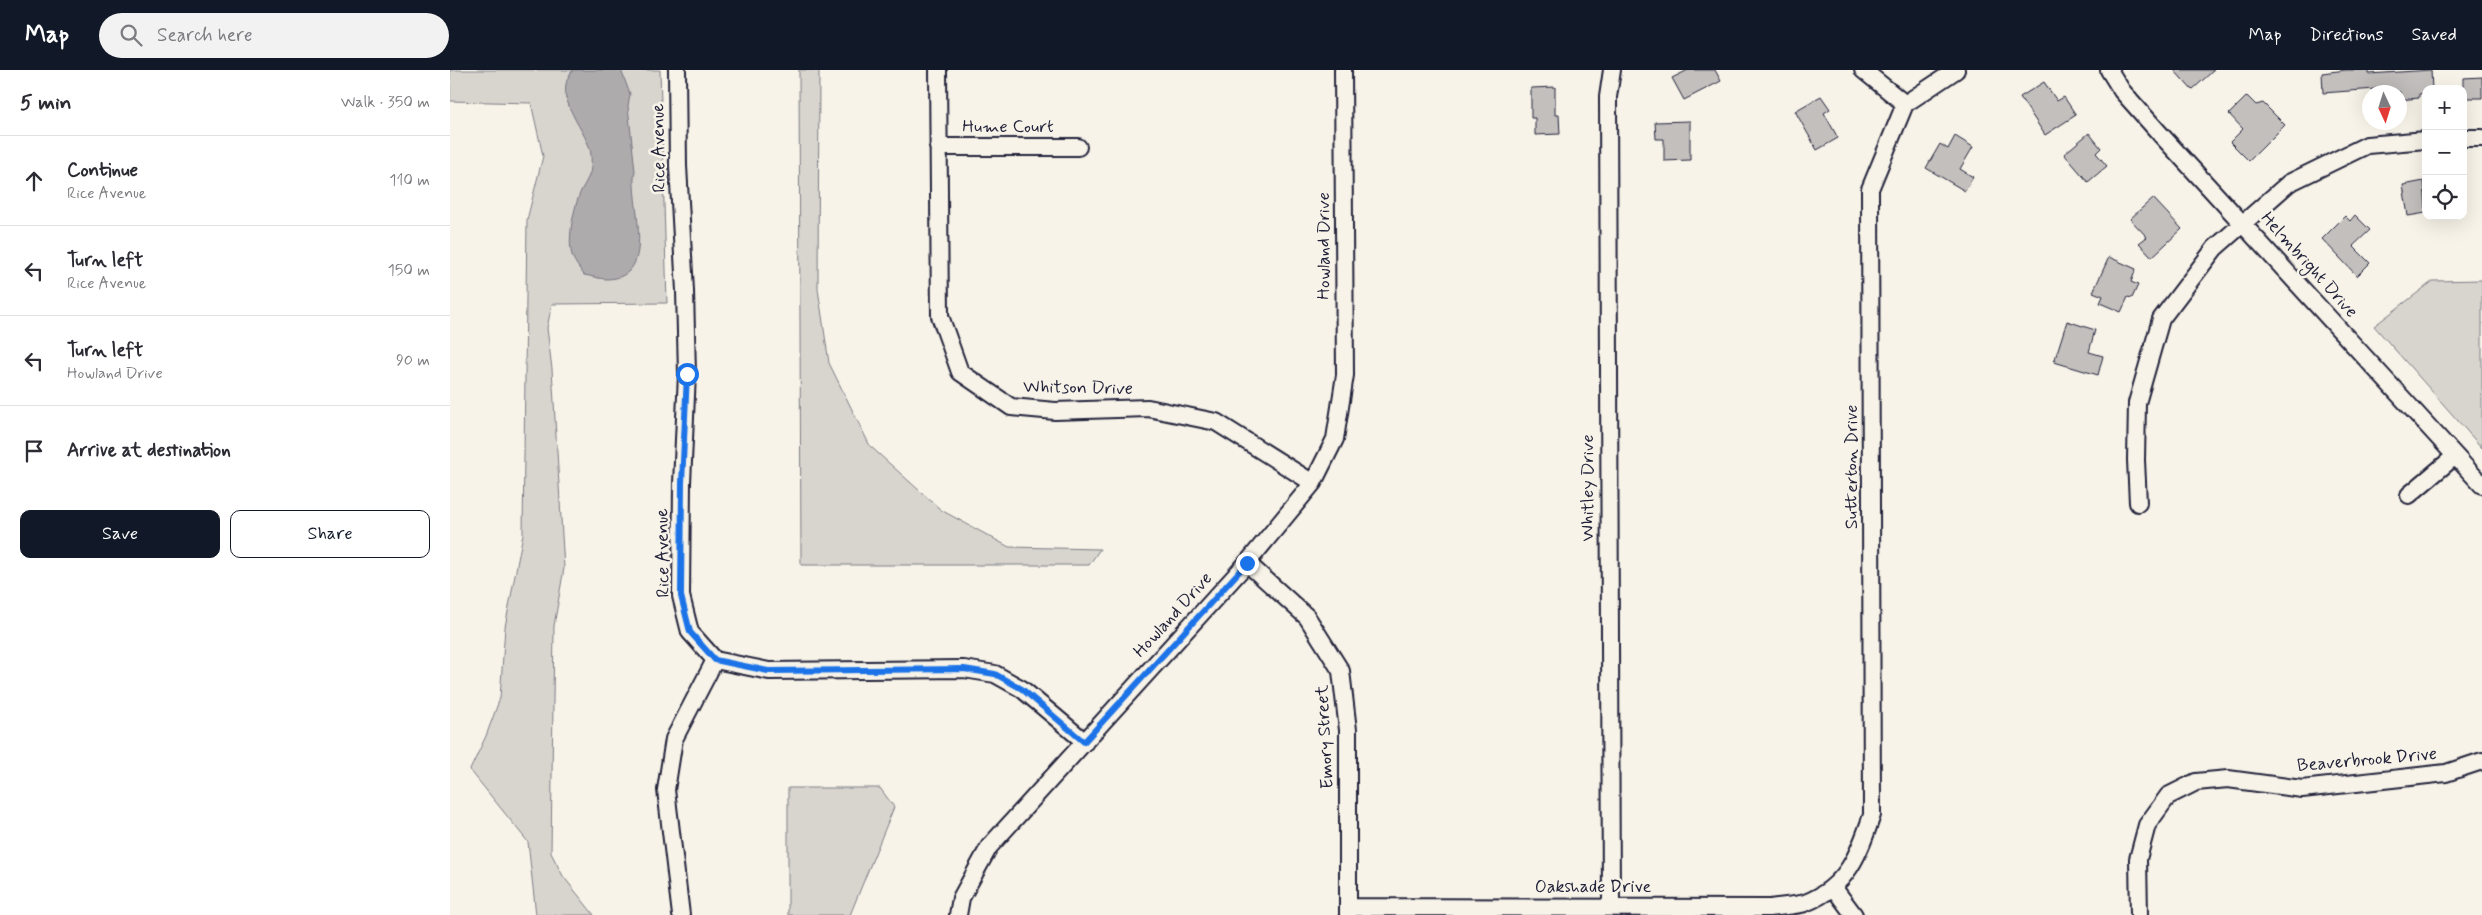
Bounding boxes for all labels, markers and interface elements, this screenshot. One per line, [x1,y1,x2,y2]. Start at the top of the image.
search box [99,13,449,58]
text: Map [25,20,69,51]
icon: search [117,21,145,49]
text: Search here [157,23,253,48]
text: Map [2249,23,2282,47]
text: Directions [2310,23,2384,47]
text: Saved [2412,23,2457,47]
north arrow [2362,85,2407,130]
map controls [2422,85,2467,220]
button: + [2422,85,2467,130]
text: 5 min [20,89,72,117]
text: Walk · 350 m [341,92,430,113]
street label: Rice Avenue [646,103,672,193]
street label: Hume Court [962,115,1054,139]
button: − [2422,130,2467,175]
text: Continue [67,158,138,183]
icon: ahead [20,167,48,195]
text: 110 m [389,170,430,191]
button: locate [2422,175,2467,220]
text: Rice Avenue [67,183,146,204]
street label: Howland Drive [1312,192,1336,300]
street label: Helmbright Drive [2254,207,2363,324]
text: Turn left [67,248,143,273]
icon: left [20,257,48,285]
text: 150 m [388,260,430,281]
text: Rice Avenue [67,273,146,294]
text: Turn left [67,338,143,363]
icon: left [20,347,48,375]
text: 90 m [396,350,430,371]
text: Howland Drive [67,363,163,384]
route start [676,363,699,386]
street label: Whitson Drive [1023,375,1133,401]
street label: Sutterton Drive [1840,405,1864,529]
street label: Whitley Drive [1576,434,1600,542]
icon: arrive [20,437,48,465]
text: Arrive at destination [67,438,231,463]
street label: Rice Avenue [650,508,676,598]
button: Save [20,510,220,558]
button: Share [230,510,430,558]
route end [1236,552,1259,575]
street label: Howland Drive [1128,567,1218,663]
street label: Emory Street [1310,684,1340,790]
street label: Beaverbrook Drive [2296,742,2438,778]
street label: Oakshade Drive [1535,875,1651,899]

